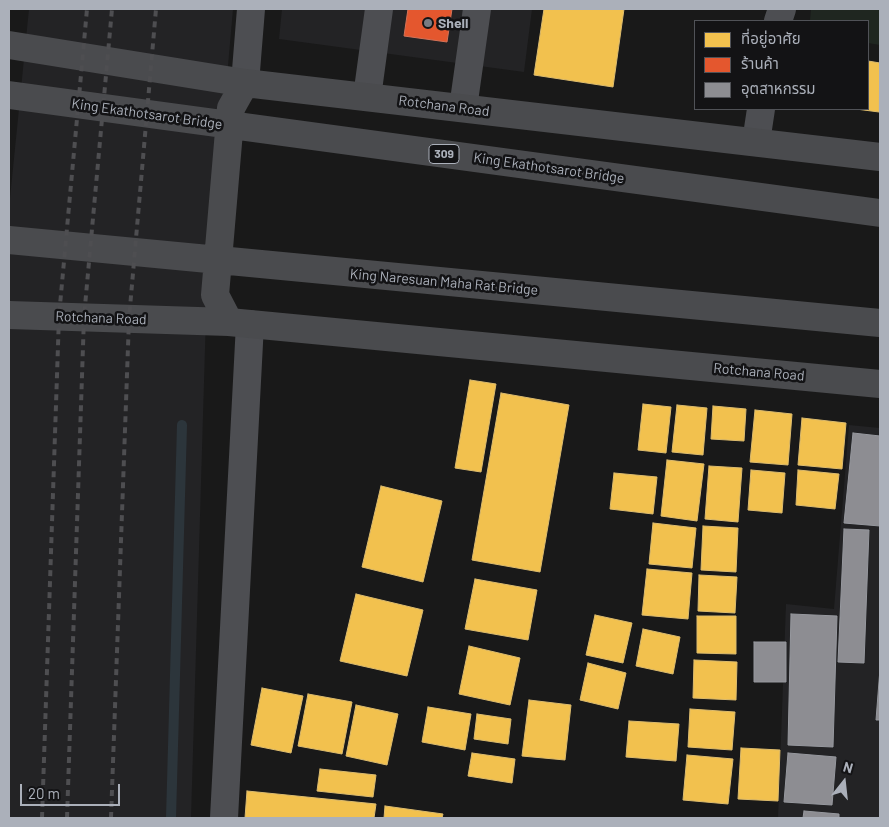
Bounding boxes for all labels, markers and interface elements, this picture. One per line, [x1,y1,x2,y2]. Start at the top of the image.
place label: Shell [438,15,468,31]
marker: Shell [422,17,434,29]
legend [694,20,869,110]
text: ที่อยู่อาศัย [741,29,801,47]
text: ร้านค้า [741,54,779,72]
text: อุตสาหกรรม [741,79,815,97]
street label: Rotchana Road [398,92,490,120]
street label: King Ekathotsarot Bridge [71,95,223,133]
road number: 309 [429,144,459,164]
street label: King Ekathotsarot Bridge [473,149,625,187]
street label: King Naresuan Maha Rat Bridge [349,265,539,299]
street label: Rotchana Road [55,308,147,328]
street label: Rotchana Road [713,360,805,384]
north arrow [819,757,869,807]
text: N [841,758,855,777]
scale bar [22,774,122,806]
text: 20 m [28,784,60,802]

